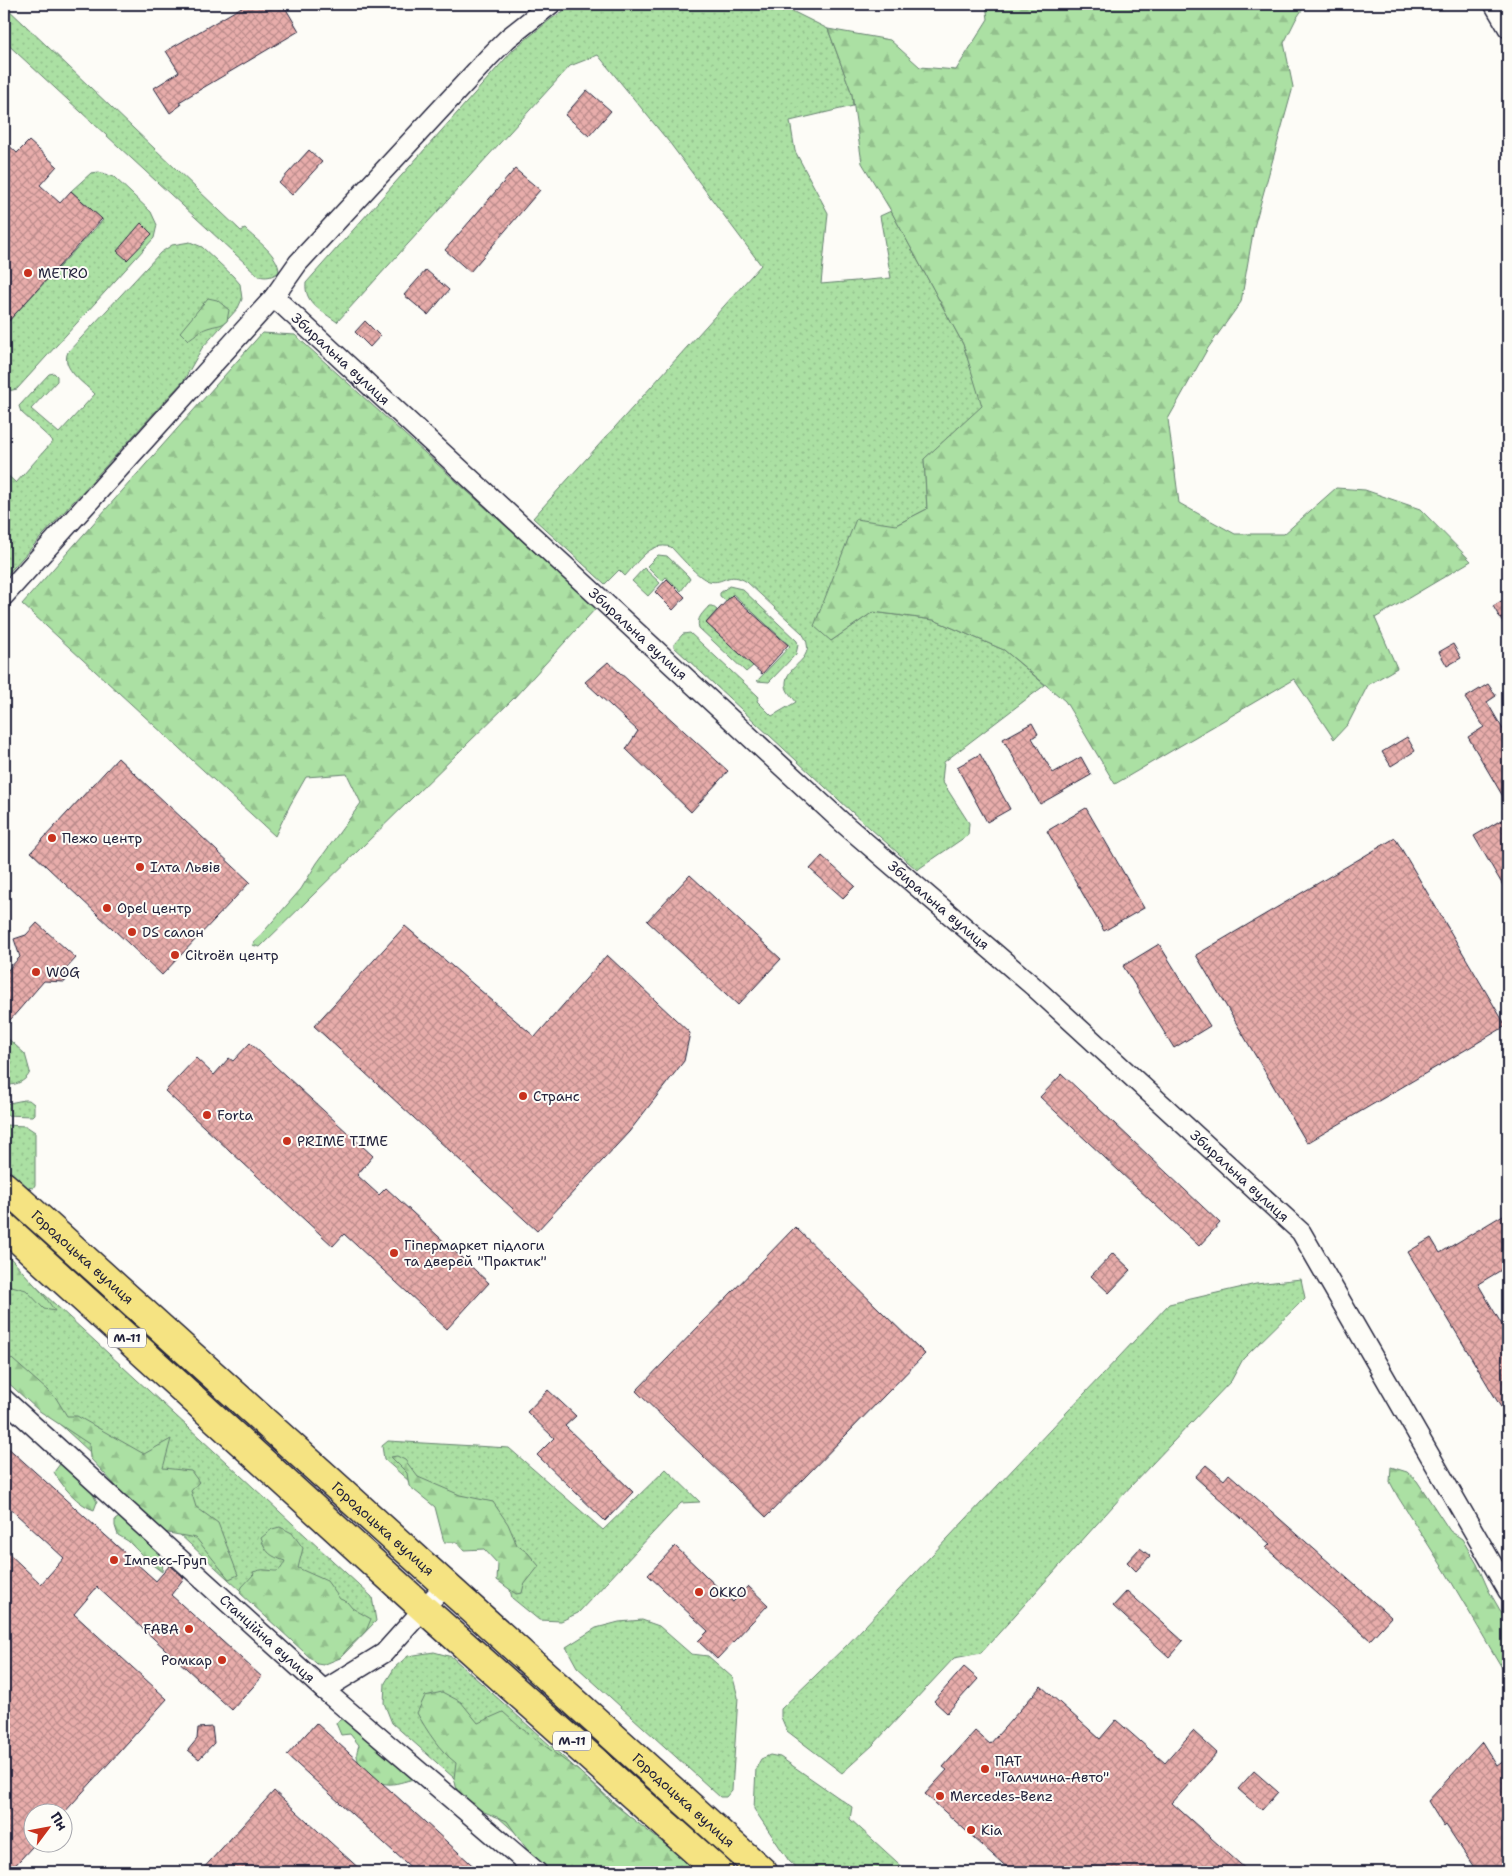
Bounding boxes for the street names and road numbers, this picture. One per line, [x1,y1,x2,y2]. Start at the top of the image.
street label: Збиральна вулиця [288,309,394,409]
street label: Збиральна вулиця [585,584,691,684]
street label: Збиральна вулиця [884,857,993,954]
street label: Збиральна вулиця [1187,1126,1293,1226]
street label: Городоцька вулиця [28,1206,138,1308]
road number: М-11 [108,1329,146,1348]
street label: Городоцька вулиця [328,1478,438,1580]
street label: Станційна вулиця [216,1590,319,1687]
road number: М-11 [553,1732,591,1750]
street label: Городоцька вулиця [629,1749,739,1851]

